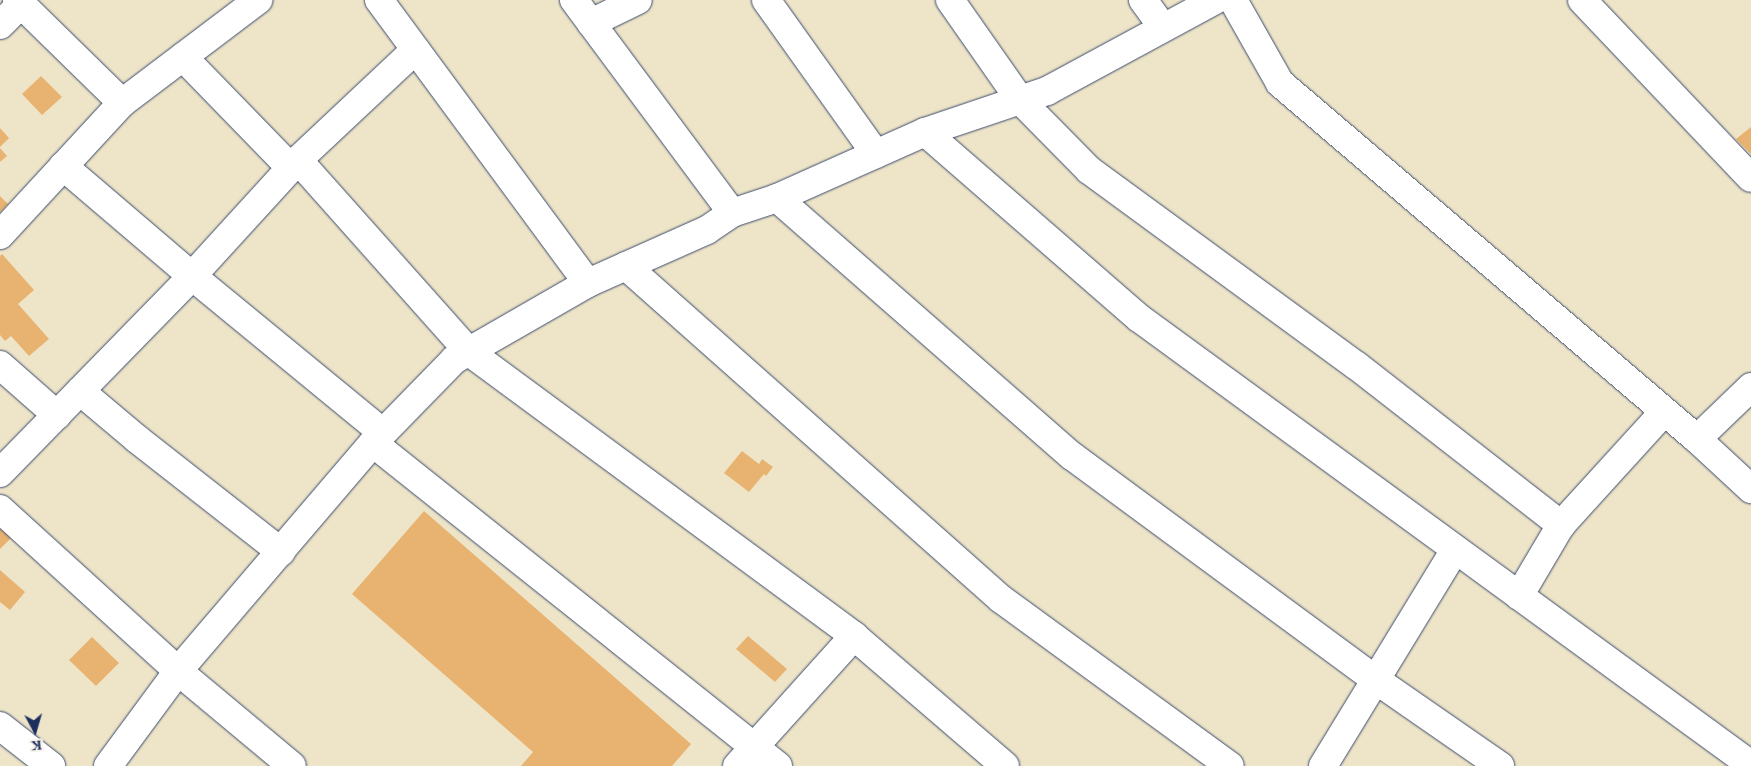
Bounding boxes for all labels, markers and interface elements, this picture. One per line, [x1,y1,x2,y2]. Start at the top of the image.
north arrow [10,706,60,756]
text: K [30,736,43,755]

